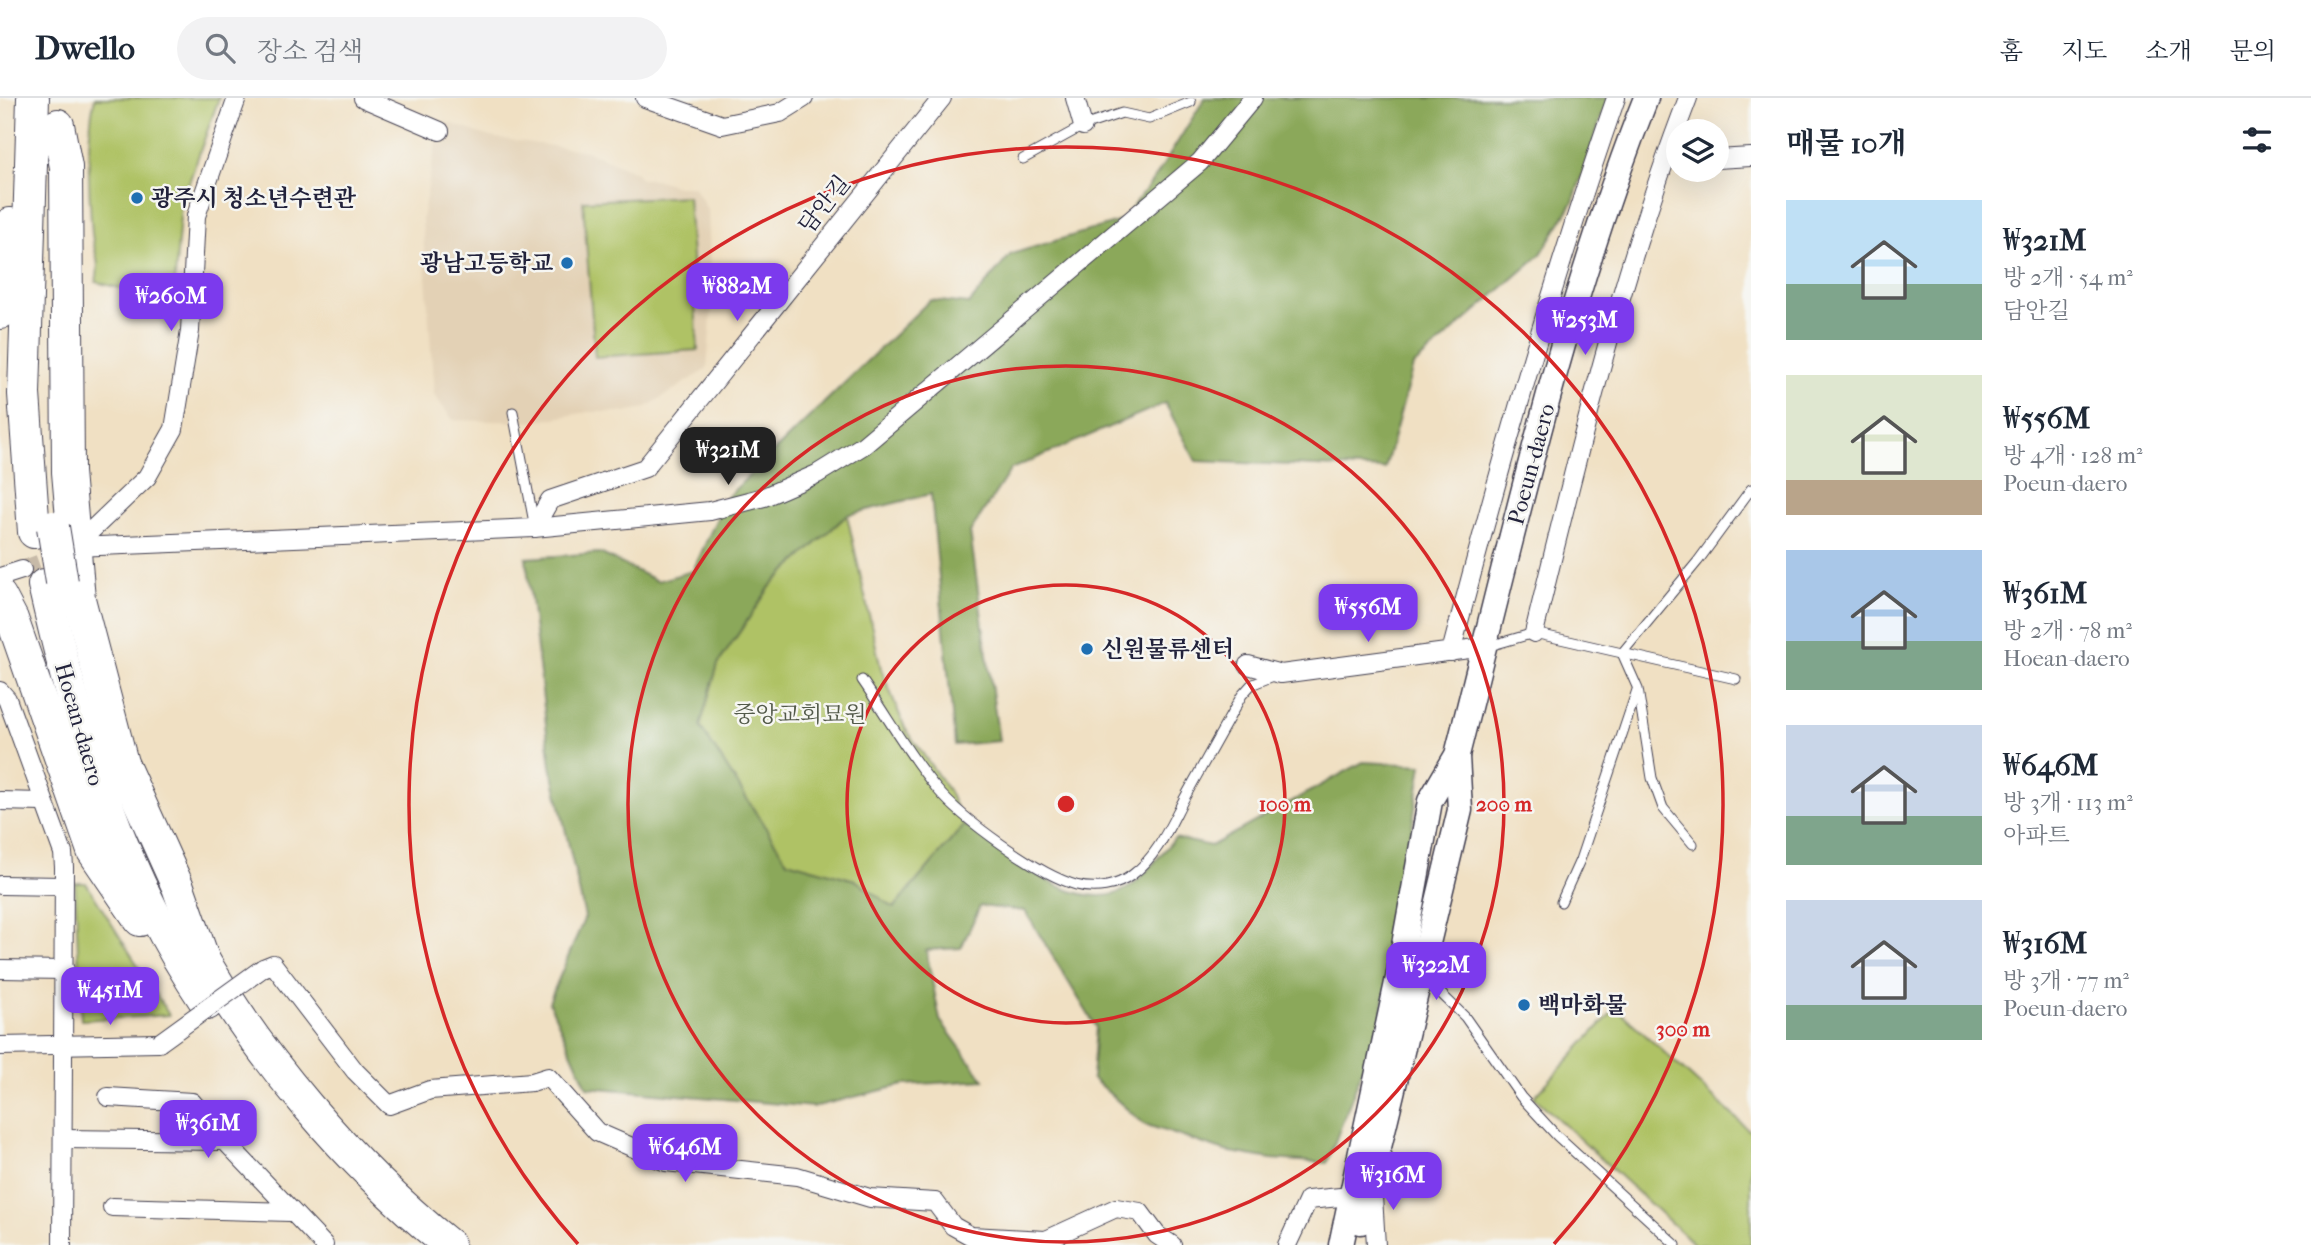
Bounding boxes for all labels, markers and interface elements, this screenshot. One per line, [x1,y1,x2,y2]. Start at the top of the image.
search box [177,17,667,80]
text: Dwello [35,29,135,68]
icon: search [201,29,239,67]
text: 장소 검색 [257,36,363,67]
text: 홈 [2000,37,2023,65]
text: 지도 [2061,37,2107,65]
text: 소개 [2145,37,2192,65]
text: 문의 [2230,37,2276,65]
map controls [1666,119,1729,182]
button: layers [1666,119,1729,182]
icon: filters [2238,121,2276,159]
text: 매물 10개 [1786,126,1906,161]
street label: 담안길 [793,170,856,239]
place label: 광주시 청소년수련관 [151,185,357,212]
marker: 광주시 청소년수련관 [129,190,145,206]
text: ₩321M [2003,223,2087,258]
icon: home [1842,228,1926,312]
place label: 광남고등학교 [420,250,554,277]
marker: 광남고등학교 [559,255,575,271]
pin: ₩882M [688,264,786,323]
text: 방 2개 · 54 m² [2003,264,2133,291]
text: ₩882M [702,272,772,299]
pin: ₩260M [122,274,220,333]
text: ₩260M [135,282,207,309]
text: 담안길 [2003,297,2070,324]
pin: ₩253M [1536,298,1634,357]
text: ₩253M [1552,306,1618,333]
street label: Poeun-daero [1502,400,1561,528]
text: ₩556M [2003,401,2090,436]
icon: home [1842,403,1926,487]
pin: ₩321M [679,428,777,487]
text: ₩321M [696,436,760,463]
text: 방 4개 · 128 m² [2003,442,2143,469]
text: Poeun-daero [2003,470,2128,497]
text: ₩361M [2003,576,2087,611]
icon: home [1842,578,1926,662]
pin: ₩556M [1319,584,1417,644]
text: ₩556M [1335,593,1401,620]
text: 방 2개 · 78 m² [2003,617,2132,644]
place label: 신원물류센터 [1101,636,1234,663]
marker: 신원물류센터 [1079,641,1095,657]
text: Hoean-daero [2003,645,2130,672]
street label: Hoean-daero [49,659,110,789]
park label: 중앙교회묘원 [733,701,867,728]
text: ₩646M [2003,748,2098,783]
icon: home [1842,753,1926,837]
text: 방 3개 · 113 m² [2003,789,2133,816]
centre of rings [1054,792,1078,816]
text: 100 m [1259,792,1312,816]
text: 200 m [1476,792,1533,816]
text: 아파트 [2003,822,2070,849]
text: ₩316M [2003,926,2087,961]
icon: home [1842,928,1926,1012]
pin: ₩322M [1387,942,1485,1002]
text: ₩322M [1402,951,1470,978]
text: 방 3개 · 77 m² [2003,967,2129,994]
pin: ₩451M [61,968,159,1027]
text: ₩451M [77,976,143,1003]
place label: 백마화물 [1538,992,1627,1019]
text: Poeun-daero [2003,995,2128,1022]
marker: 백마화물 [1516,997,1532,1013]
text: 300 m [1656,1017,1710,1041]
pin: ₩361M [159,1100,257,1160]
text: ₩361M [176,1109,240,1136]
pin: ₩646M [636,1124,734,1184]
text: ₩646M [648,1133,722,1160]
pin: ₩316M [1344,1152,1442,1212]
text: ₩316M [1361,1161,1425,1188]

